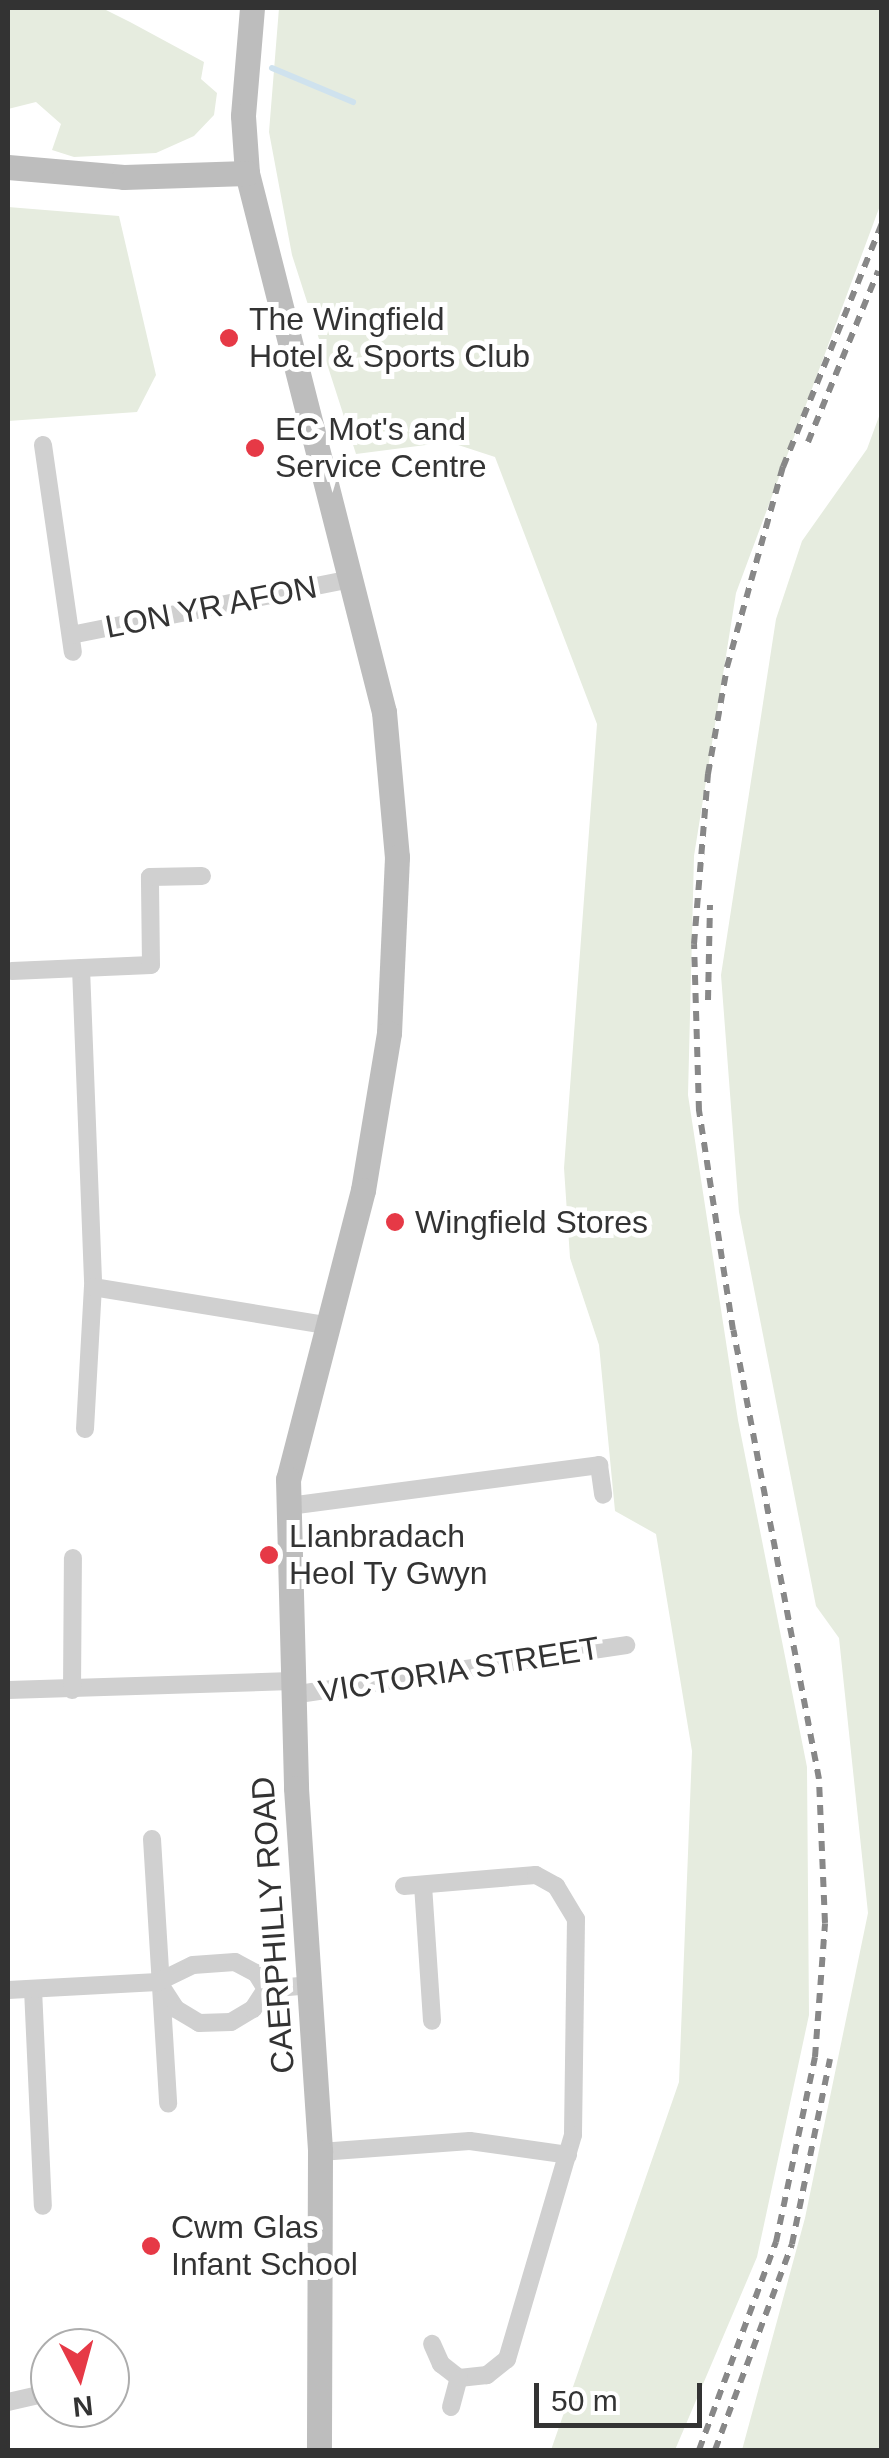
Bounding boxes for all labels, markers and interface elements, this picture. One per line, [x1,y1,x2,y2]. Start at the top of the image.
place label: The Wingfield Hotel & Sports Club [249,301,530,376]
marker: The Wingfield Hotel & Sports Club [218,327,240,349]
place label: EC Mot's and Service Centre [275,411,487,486]
marker: EC Mot's and Service Centre [244,437,266,459]
street label: LON YR AFON [101,567,321,647]
place label: Wingfield Stores [415,1203,648,1241]
marker: Wingfield Stores [384,1211,406,1233]
place label: Llanbradach Heol Ty Gwyn [289,1518,488,1593]
marker: Llanbradach Heol Ty Gwyn [258,1544,280,1566]
street label: VICTORIA STREET [315,1629,603,1711]
street label: CAERPHILLY ROAD [243,1775,303,2075]
place label: Cwm Glas Infant School [171,2209,358,2284]
marker: Cwm Glas Infant School [140,2235,162,2257]
north arrow [30,2328,130,2428]
scale bar [539,2363,706,2425]
text: 50 m [551,2384,618,2417]
text: N [71,2390,95,2423]

